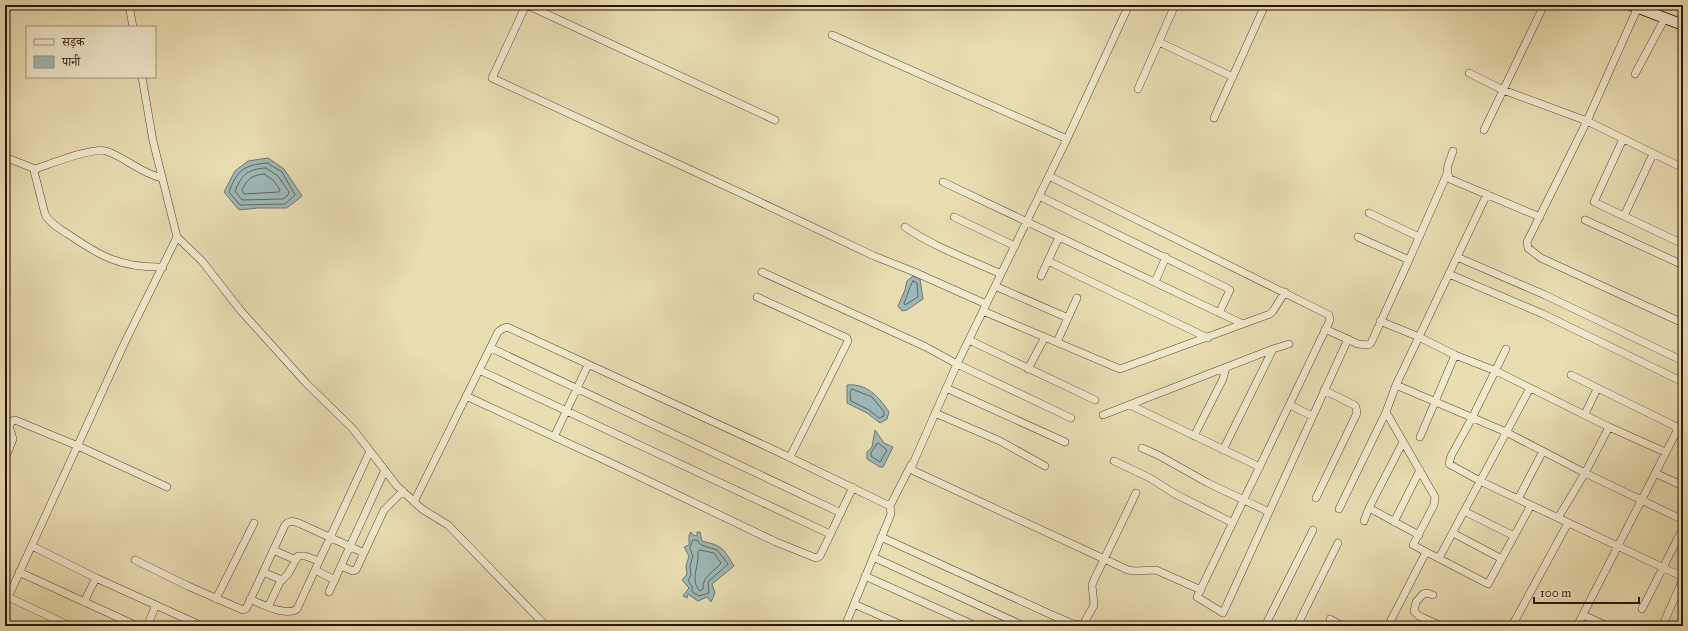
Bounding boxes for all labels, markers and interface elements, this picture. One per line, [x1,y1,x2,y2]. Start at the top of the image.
legend [26,26,156,78]
text: सड़क [61,35,86,49]
text: पानी [61,54,81,69]
scale bar [1534,579,1639,605]
text: 100 m [1540,586,1571,600]

